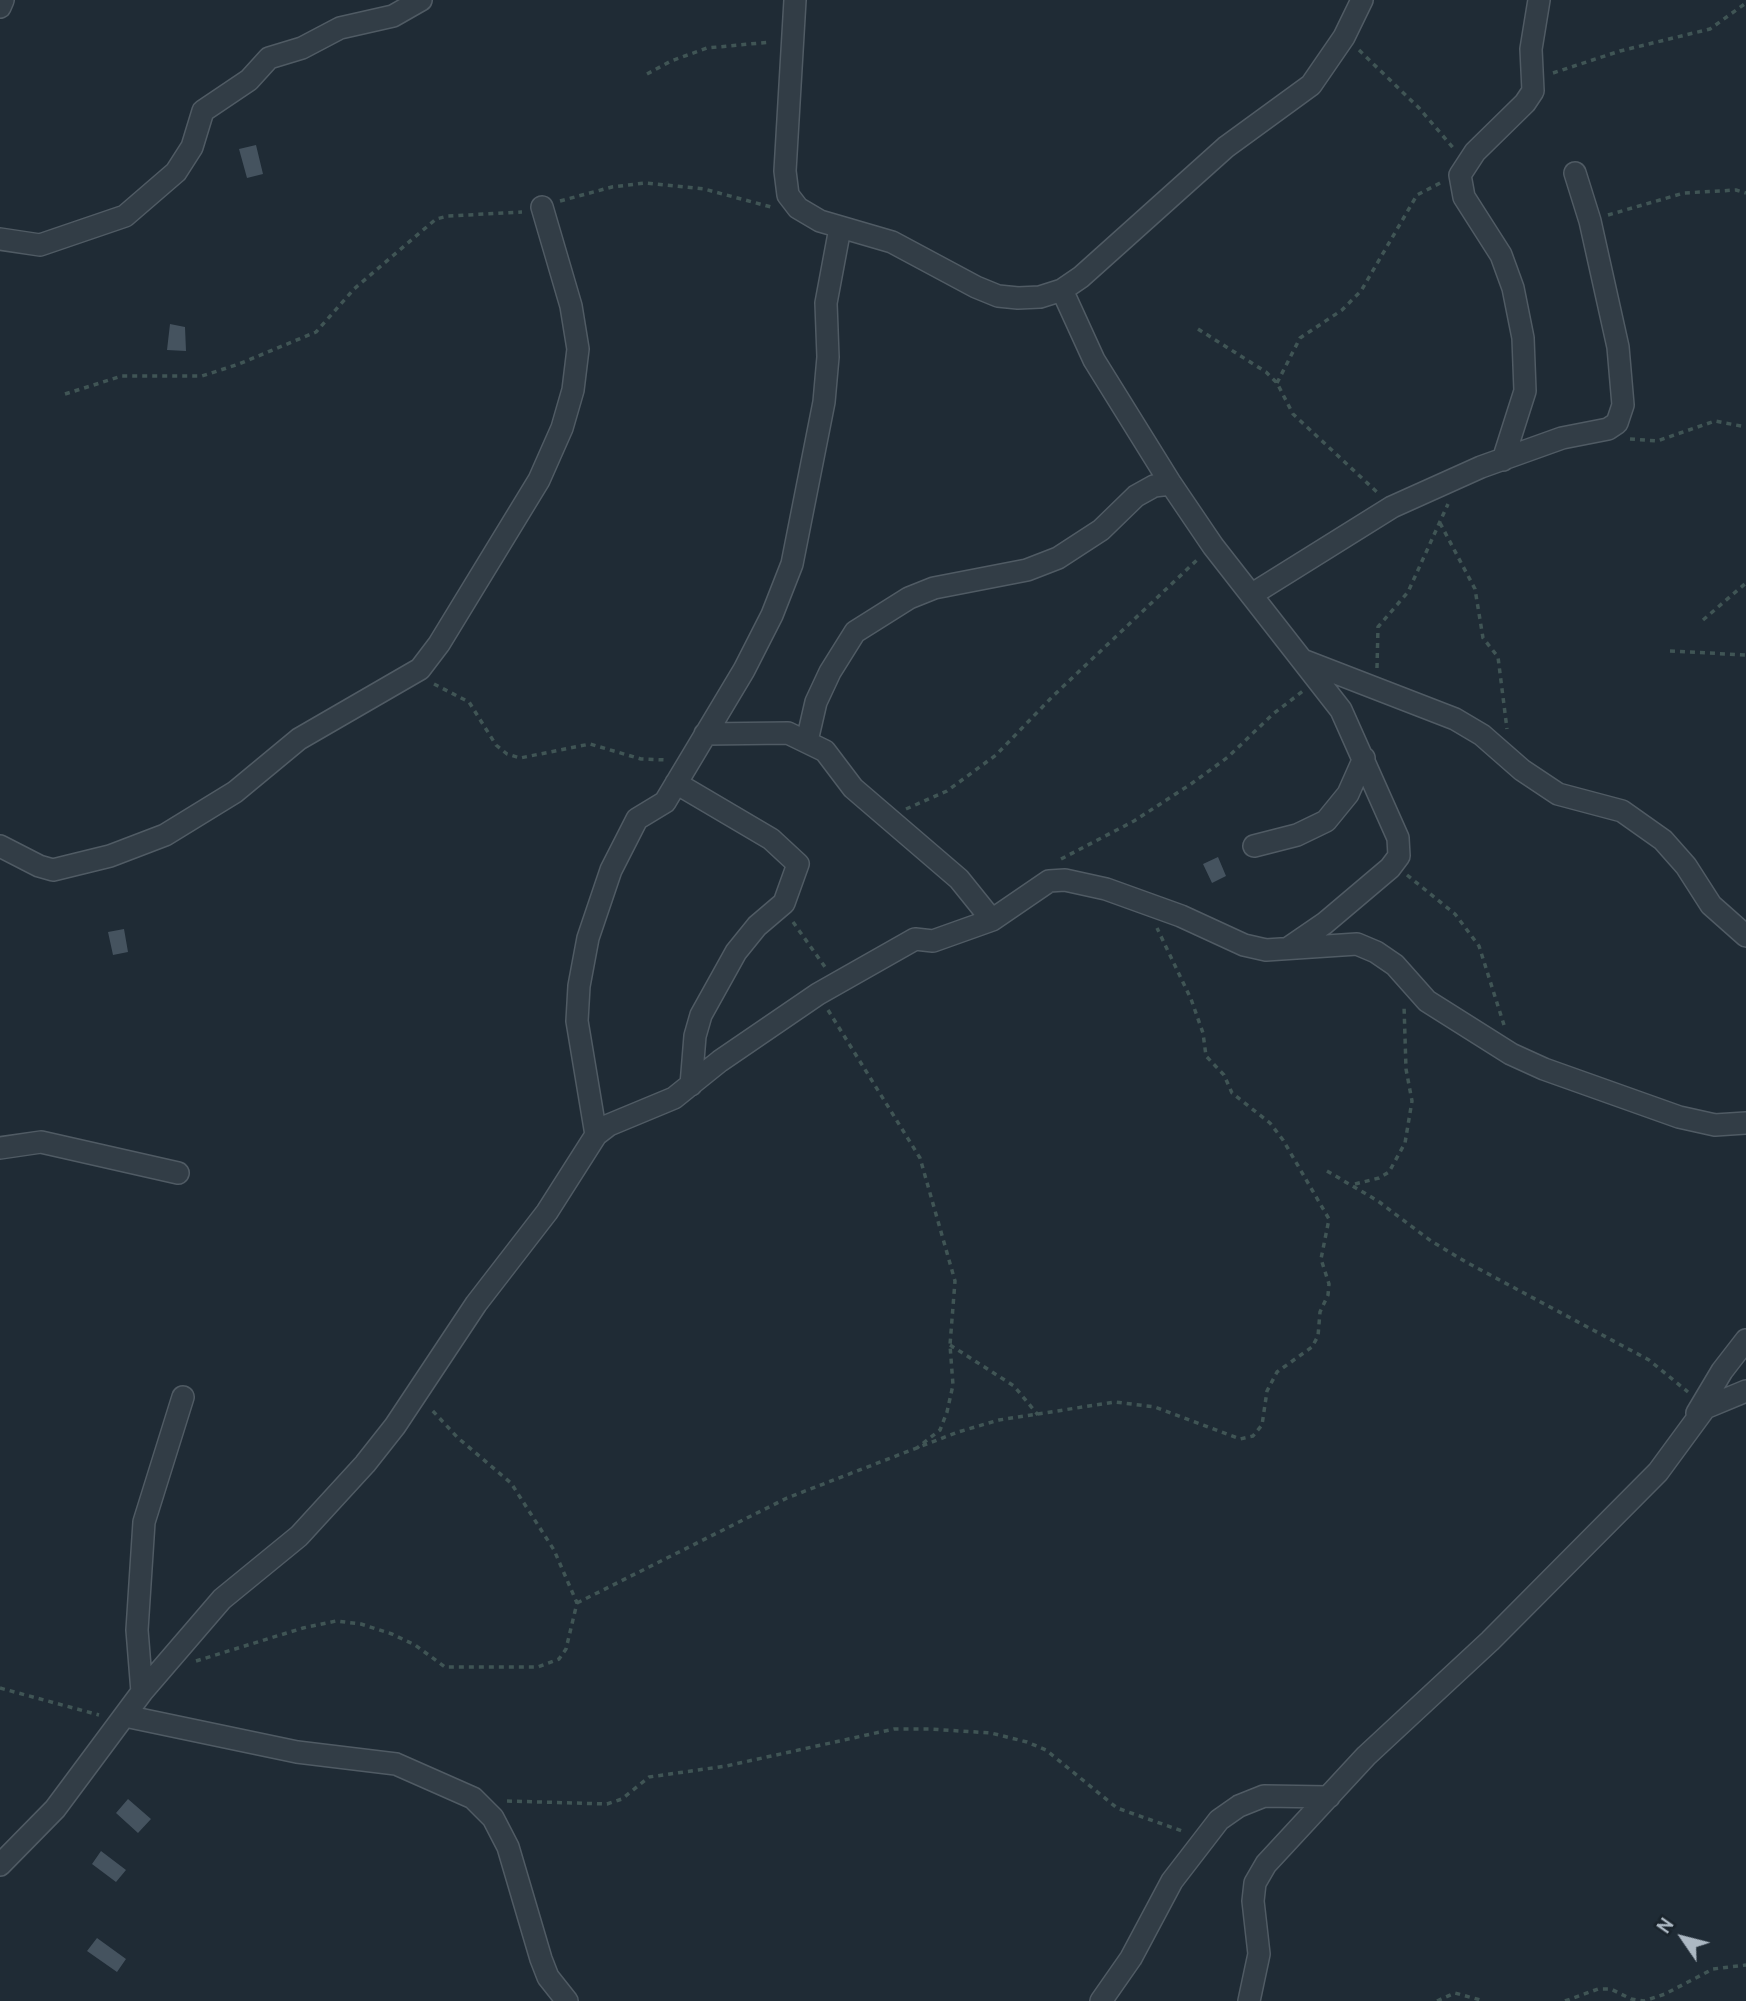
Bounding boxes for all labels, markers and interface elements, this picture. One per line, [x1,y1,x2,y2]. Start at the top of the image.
north arrow [1648,1903,1718,1973]
text: N [1652,1914,1679,1938]

